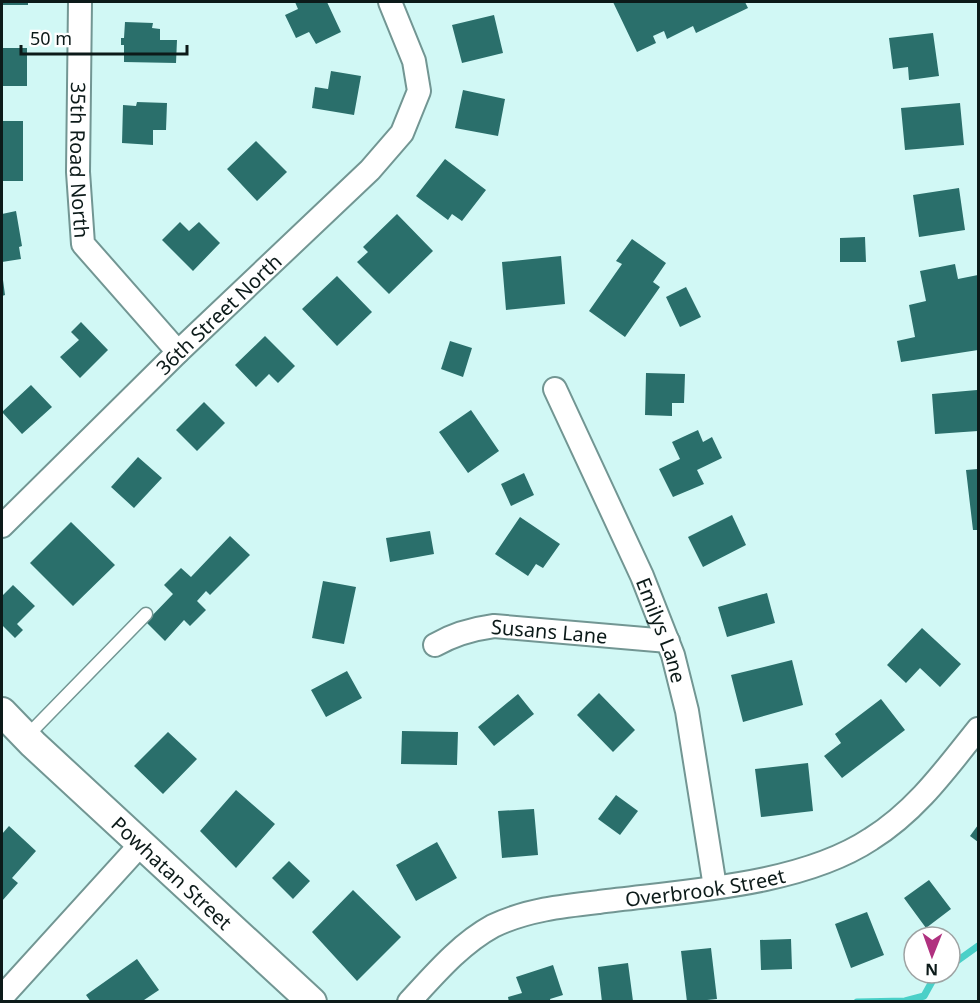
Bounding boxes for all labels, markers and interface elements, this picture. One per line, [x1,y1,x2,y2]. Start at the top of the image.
scale bar [21,18,188,56]
text: 50 m [30,26,72,50]
street label: 35th Road North [64,82,96,239]
street label: 36th Street North [150,248,287,380]
street label: Emilys Lane [630,573,693,686]
street label: Susans Lane [490,612,609,649]
street label: Powhatan Street [106,810,238,935]
street label: Overbrook Street [623,861,788,912]
north arrow [902,925,962,985]
text: N [925,959,938,981]

